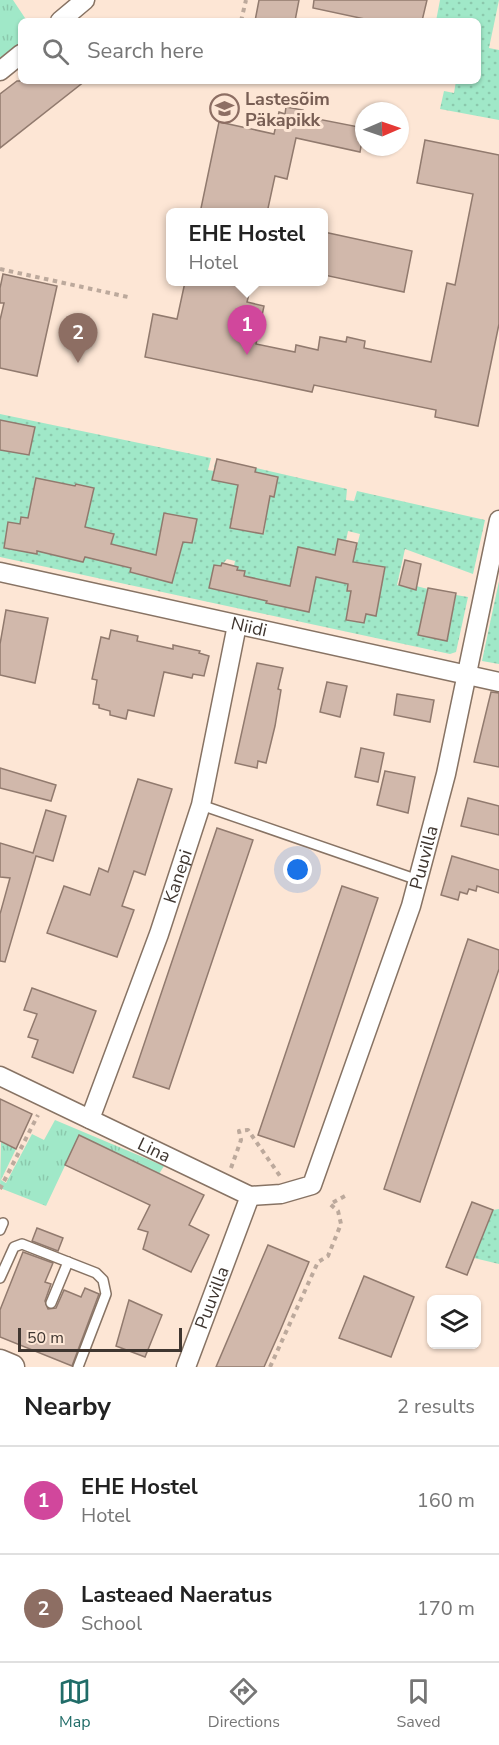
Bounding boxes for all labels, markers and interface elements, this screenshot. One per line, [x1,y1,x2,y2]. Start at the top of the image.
search box [18,18,481,84]
icon: search [39,35,72,68]
text: Search here [87,36,204,66]
place label: Lastesõim Päkapikk [245,87,330,132]
school or university icon: Lastesõim Päkapikk [208,93,240,125]
north arrow [355,102,409,156]
popup [166,208,328,286]
text: EHE Hostel [189,219,305,249]
text: Hotel [189,249,238,276]
pin: 1 [228,306,266,355]
pin: 2 [58,314,98,363]
street label: Niidi [229,611,269,643]
street label: Puuvilla [404,823,444,892]
street label: Kanepi [158,846,198,906]
your location [283,855,312,884]
street label: Lina [134,1132,175,1168]
street label: Puuvilla [189,1263,235,1332]
map controls [427,1295,481,1349]
button: layers [427,1295,481,1349]
scale bar [18,1325,182,1352]
text: 50 m [27,1327,64,1349]
text: Nearby [24,1389,111,1424]
text: 2 results [397,1393,475,1420]
text: EHE Hostel [81,1472,198,1502]
text: 1 [38,1487,50,1514]
text: 160 m [417,1487,475,1514]
text: Hotel [81,1502,131,1529]
text: Lasteaed Naeratus [81,1580,272,1610]
text: 2 [38,1595,50,1622]
text: 170 m [417,1595,475,1622]
text: School [81,1610,142,1637]
tab: Map [58,1675,91,1733]
tab: Directions [208,1675,280,1733]
tab: Saved [397,1675,441,1733]

